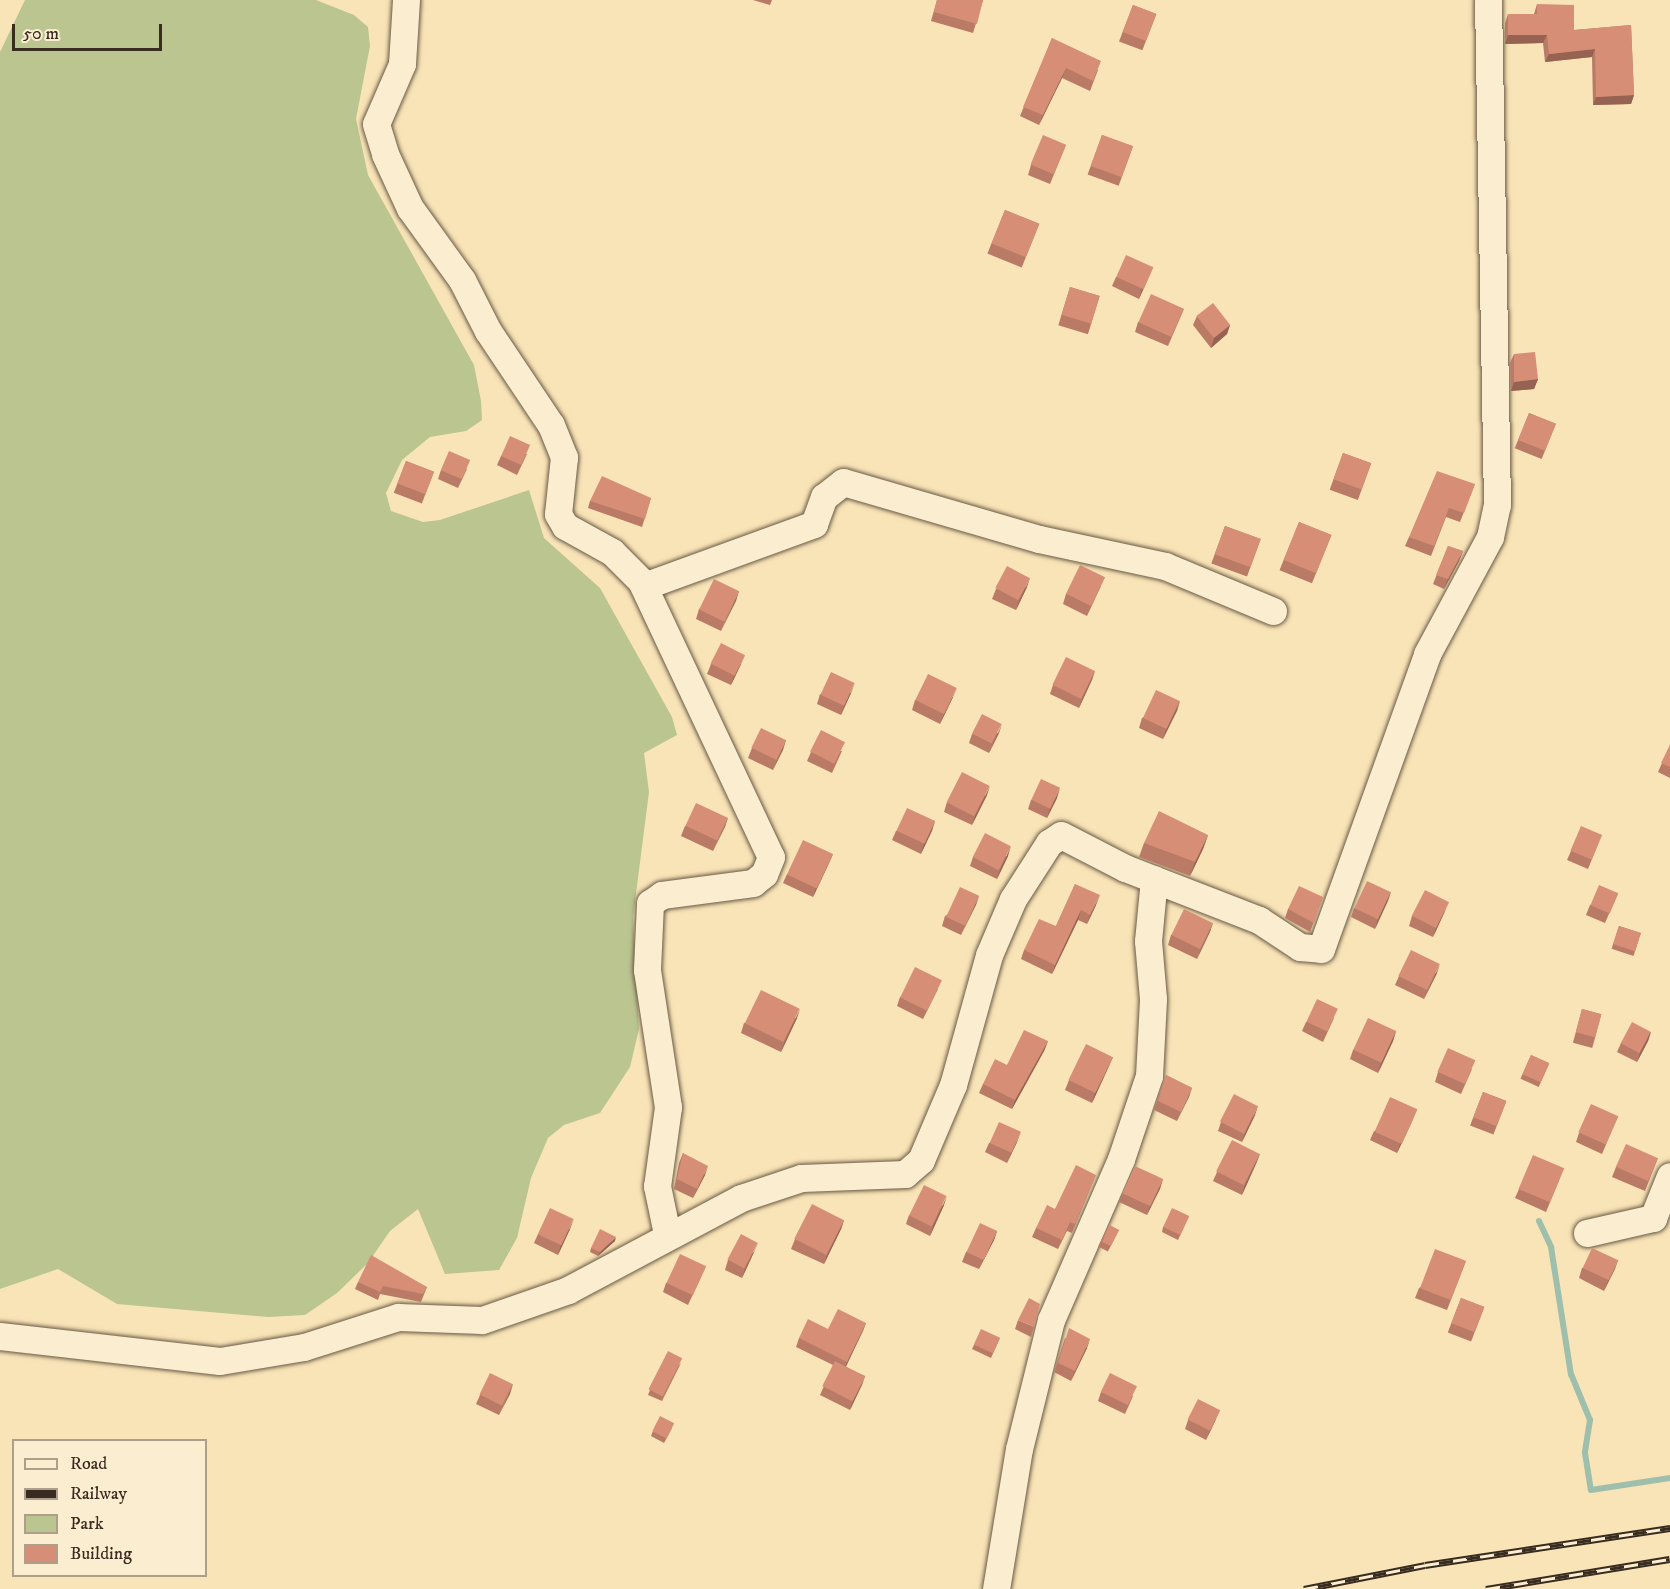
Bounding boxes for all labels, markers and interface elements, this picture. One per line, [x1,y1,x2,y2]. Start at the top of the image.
scale bar [15,12,165,50]
text: 50 m [23,23,59,45]
legend [12,1439,207,1577]
text: Road [70,1453,107,1475]
text: Railway [70,1483,127,1505]
text: Park [70,1513,104,1535]
text: Building [70,1543,132,1565]

